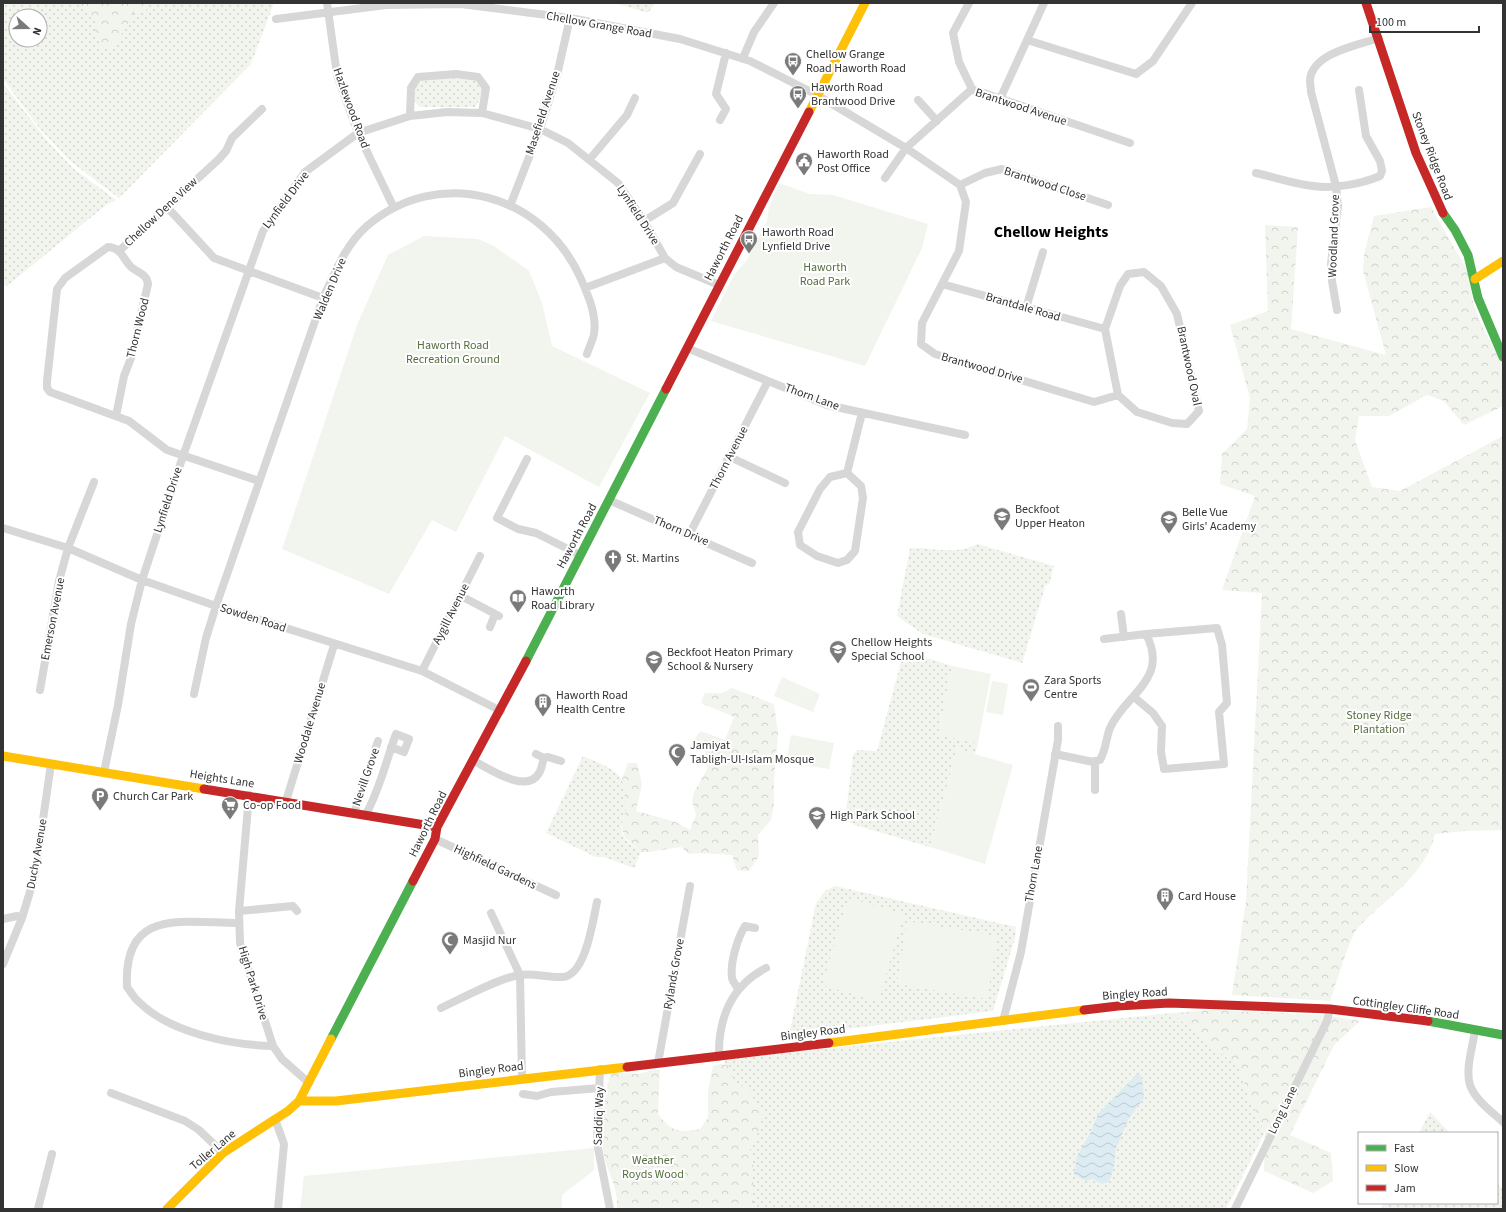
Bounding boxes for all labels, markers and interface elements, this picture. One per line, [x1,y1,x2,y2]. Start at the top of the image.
street label: Chellow Grange Road [545,7,653,43]
north arrow [8,8,48,48]
scale bar [1370,8,1479,34]
text: 100 m [1376,14,1406,31]
text: N [29,25,45,38]
place label: Chellow Grange Road Haworth Road [806,46,906,77]
bus stop icon: Chellow Grange Road Haworth Road [783,51,803,76]
street label: Hazlewood Road [329,65,373,151]
street label: Masefield Avenue [521,69,565,157]
place label: Haworth Road Brantwood Drive [811,79,895,110]
bus stop icon: Haworth Road Brantwood Drive [788,84,808,109]
street label: Brantwood Avenue [973,84,1069,130]
street label: Stoney Ridge Road [1407,109,1457,203]
place label: Haworth Road Post Office [817,146,889,177]
public building icon: Haworth Road Post Office [794,151,814,176]
street label: Brantwood Close [1002,163,1088,205]
street label: Lynfield Drive [259,168,313,232]
street label: Chellow Dene View [120,173,202,251]
street label: Lynfield Drive [612,182,664,248]
street label: Woodland Grove [1324,194,1344,278]
street label: Haworth Road [700,212,748,284]
district label: Chellow Heights [994,221,1108,243]
place label: Haworth Road Lynfield Drive [762,224,834,255]
bus stop icon: Haworth Road Lynfield Drive [739,229,759,254]
street label: Walden Drive [309,255,351,323]
park label: Haworth Road Park [800,259,850,290]
street label: Brantdale Road [983,288,1063,326]
street label: Thorn Wood [122,296,154,360]
street label: Brantwood Oval [1172,325,1206,407]
park label: Haworth Road Recreation Ground [406,337,500,368]
street label: Brantwood Drive [939,348,1025,388]
street label: Thorn Lane [782,379,842,415]
street label: Thorn Avenue [706,423,752,493]
street label: Lynfield Drive [149,465,187,535]
street label: Haworth Road [553,500,601,572]
place label: Beckfoot Upper Heaton [1015,501,1085,532]
place label: Belle Vue Girls' Academy [1182,504,1256,535]
school or university icon: Beckfoot Upper Heaton [992,506,1012,531]
school or university icon: Belle Vue Girls' Academy [1159,509,1179,534]
street label: Thorn Drive [651,512,711,550]
church icon: St. Martins [603,548,623,573]
place label: St. Martins [626,550,679,567]
street label: Emerson Avenue [37,576,69,662]
street label: Aygill Avenue [428,580,474,648]
place label: Haworth Road Library [531,583,595,614]
library icon: Haworth Road Library [508,588,528,613]
street label: Sowden Road [218,599,288,637]
place label: Chellow Heights Special School [851,634,932,665]
school or university icon: Chellow Heights Special School [828,639,848,664]
place label: Beckfoot Heaton Primary School & Nursery [667,644,793,675]
school or university icon: Beckfoot Heaton Primary School & Nursery [644,649,664,674]
place label: Zara Sports Centre [1044,672,1101,703]
sports icon: Zara Sports Centre [1021,677,1041,702]
street label: Woodale Avenue [290,681,330,765]
place label: Haworth Road Health Centre [556,687,628,718]
building icon: Haworth Road Health Centre [533,692,553,717]
park label: Stoney Ridge Plantation [1346,707,1412,738]
place label: Jamiyat Tabligh-Ul-Islam Mosque [690,737,814,768]
mosque icon: Jamiyat Tabligh-Ul-Islam Mosque [667,742,687,767]
street label: Nevill Grove [348,746,384,808]
street label: Heights Lane [189,766,256,792]
parking icon: Church Car Park [90,786,110,811]
place label: Church Car Park [113,788,193,805]
street label: Haworth Road [405,788,451,860]
supermarket icon: Co-op Food [220,795,240,820]
place label: Co-op Food [243,797,301,814]
school or university icon: High Park School [807,805,827,830]
place label: High Park School [830,807,915,824]
street label: Duchy Avenue [22,818,52,890]
street label: Highfield Gardens [451,840,539,894]
street label: Thorn Lane [1021,844,1047,904]
building icon: Card House [1155,886,1175,911]
place label: Card House [1178,888,1236,905]
mosque icon: Masjid Nur [440,930,460,955]
place label: Masjid Nur [463,932,517,949]
street label: Rylands Grove [659,937,689,1011]
street label: High Park Drive [234,944,272,1022]
street label: Bingley Road [1102,983,1168,1005]
street label: Cottingley Cliffe Road [1352,992,1460,1024]
street label: Bingley Road [779,1021,847,1045]
street label: Bingley Road [457,1058,525,1082]
street label: Long Lane [1264,1083,1302,1137]
street label: Saddiq Way [589,1086,609,1146]
street label: Toller Lane [186,1126,240,1174]
legend [1358,1132,1498,1204]
text: Fast [1394,1140,1414,1157]
park label: Weather Royds Wood [622,1152,684,1183]
text: Slow [1394,1160,1419,1177]
text: Jam [1394,1180,1416,1197]

